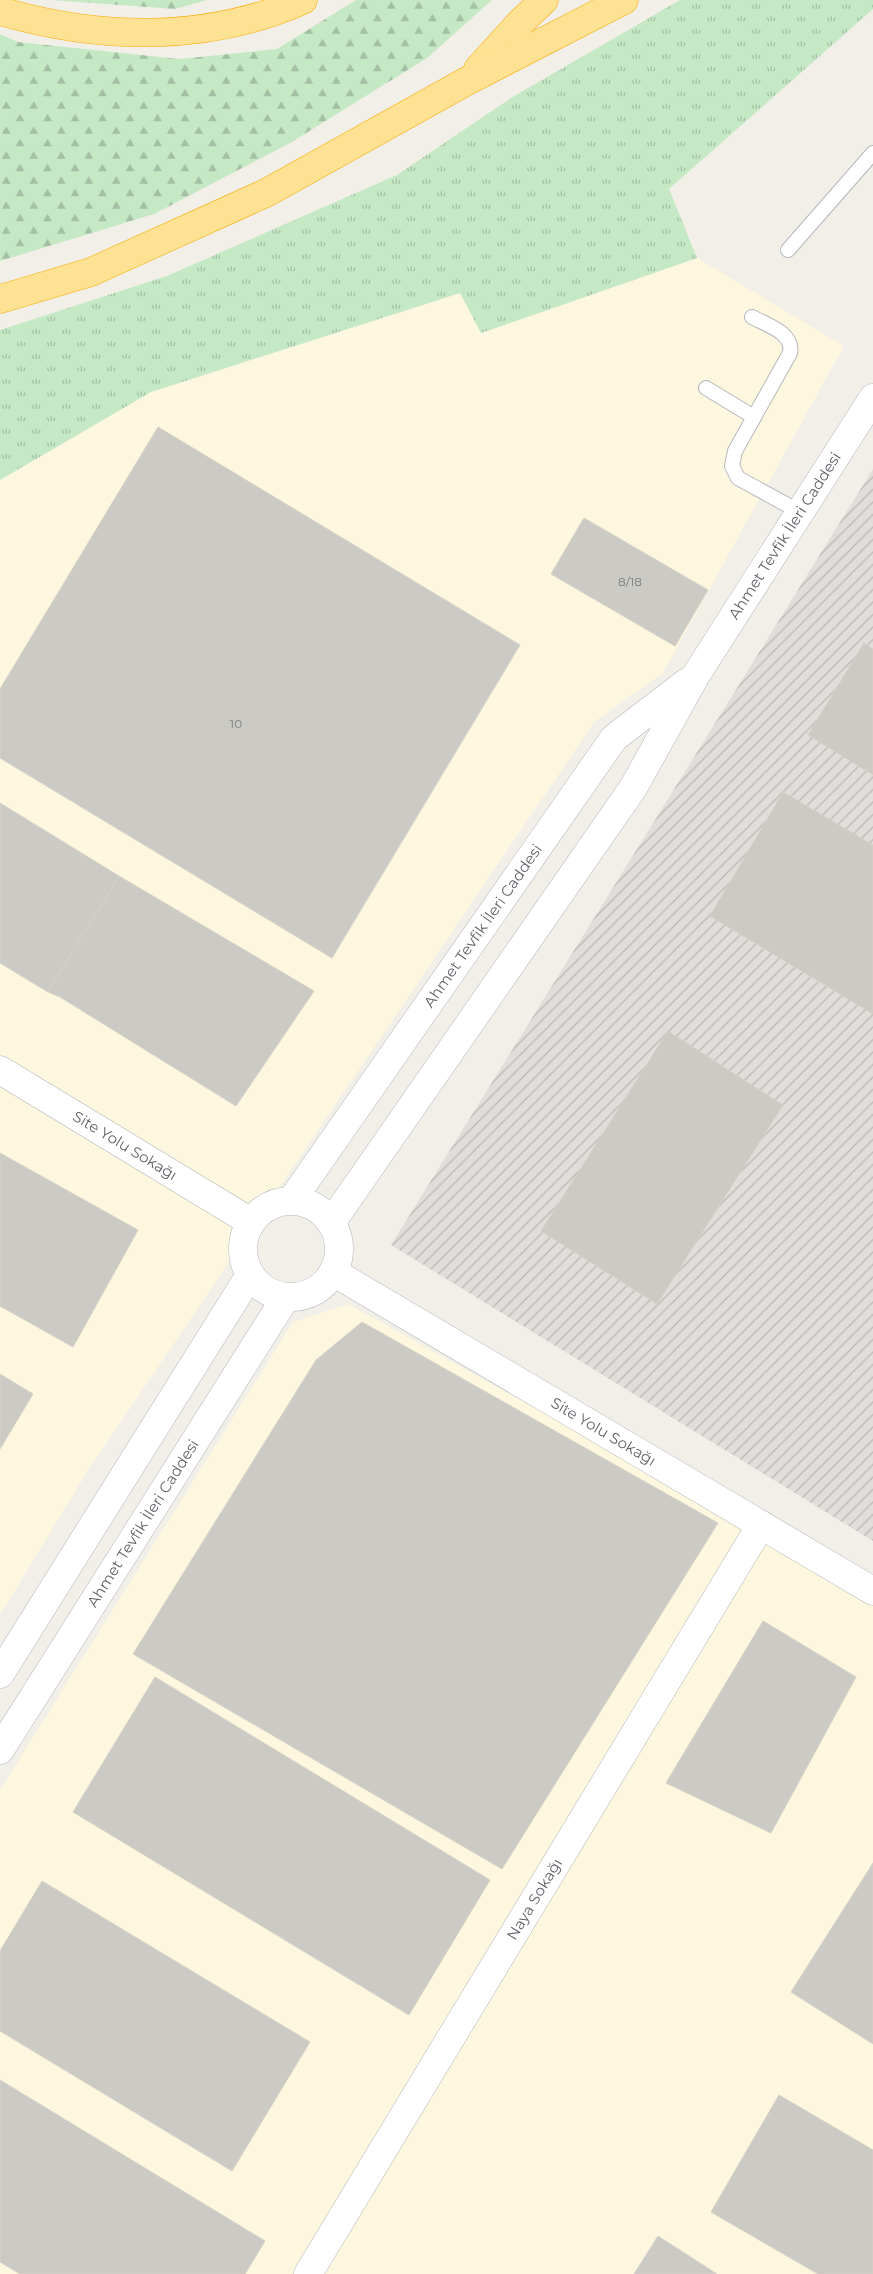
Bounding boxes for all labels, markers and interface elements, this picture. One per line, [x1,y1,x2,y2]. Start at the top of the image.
street label: Ahmet Tevfik İleri Caddesi [724,449,845,623]
house number: 8/18 [618,574,642,589]
house number: 10 [230,716,242,731]
street label: Ahmet Tevfik İleri Caddesi [419,840,546,1011]
street label: Site Yolu Sokağı [69,1106,181,1184]
street label: Site Yolu Sokağı [548,1393,660,1470]
street label: Ahmet Tevfik İleri Caddesi [83,1436,203,1610]
street label: Naya Sokağı [502,1855,566,1943]

